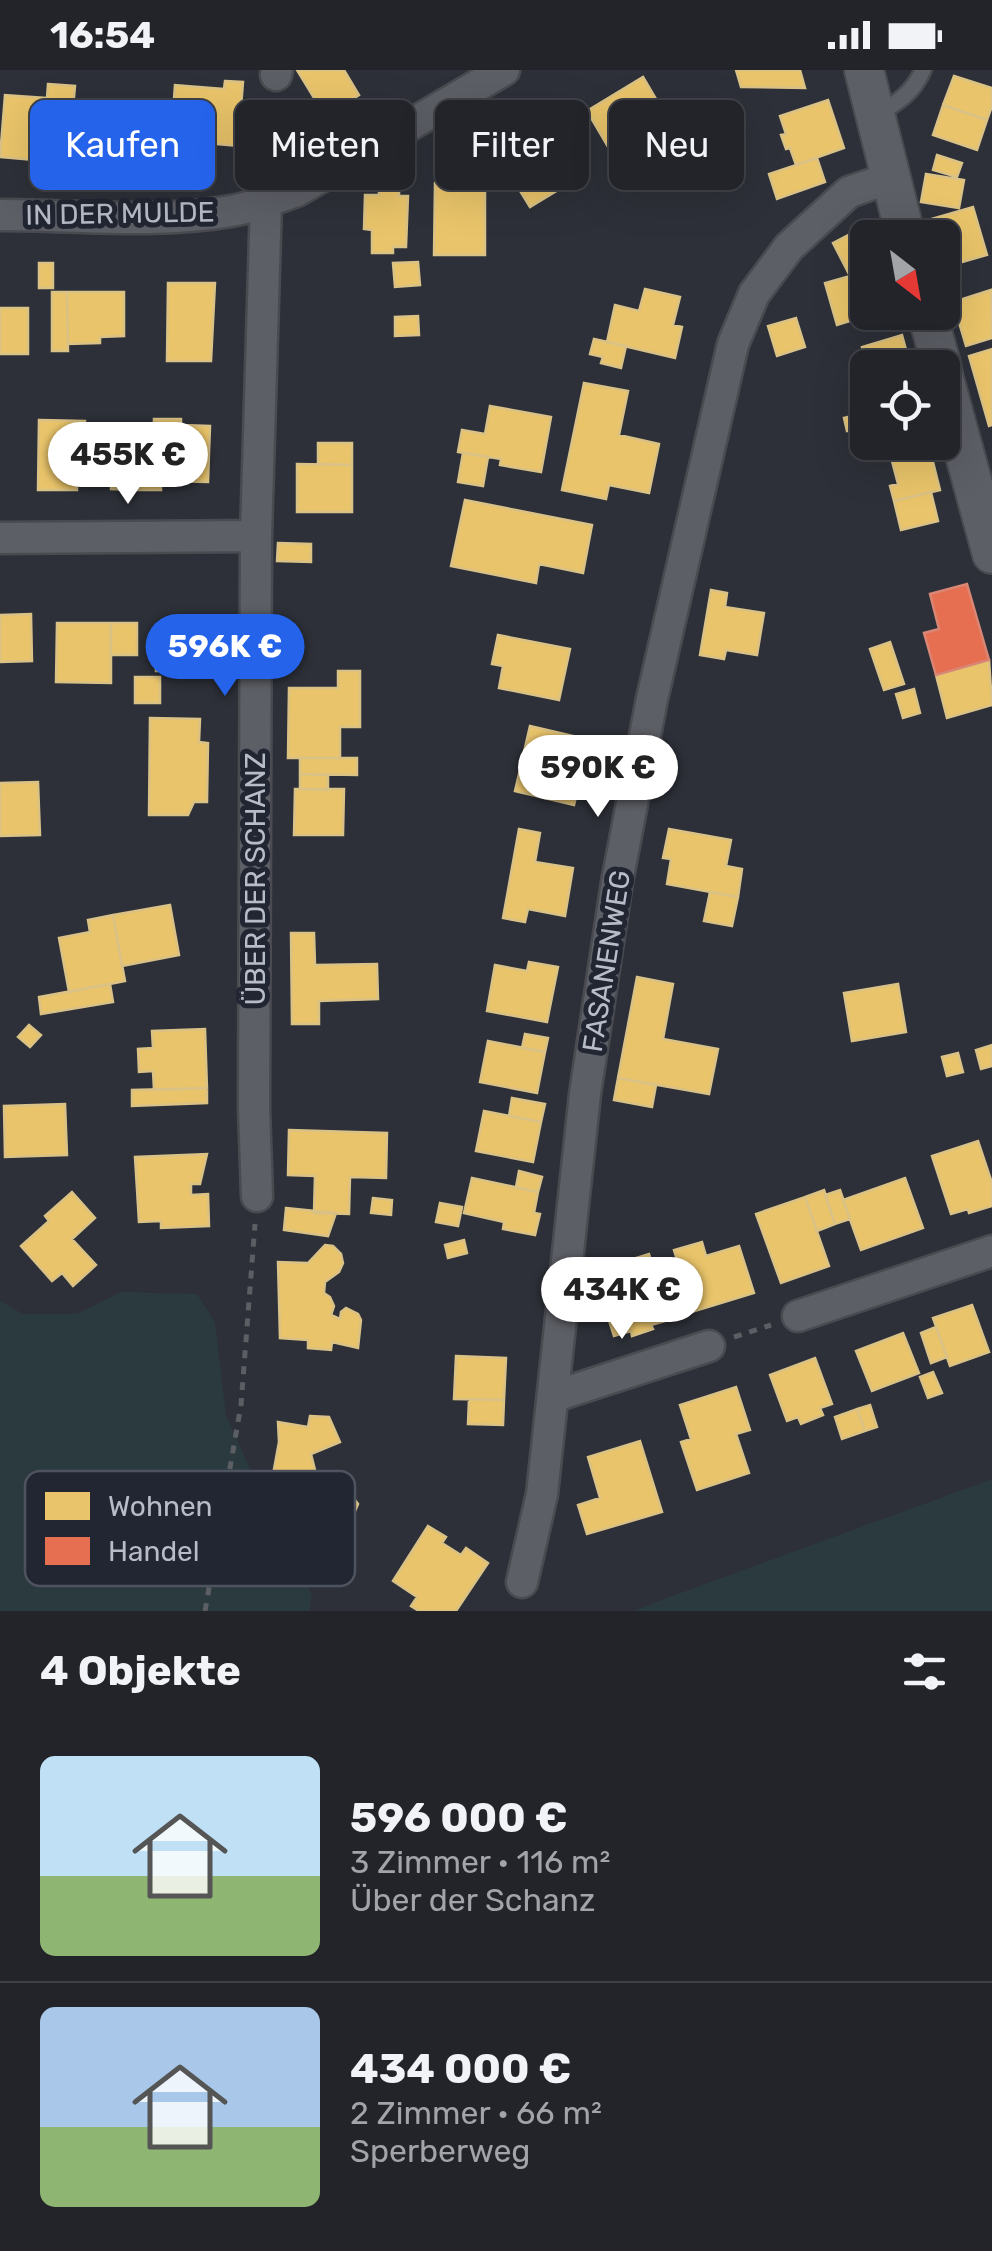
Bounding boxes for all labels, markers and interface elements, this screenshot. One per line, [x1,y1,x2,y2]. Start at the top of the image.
text: 16:54 [50,12,155,58]
chip: Kaufen [30,100,215,190]
chip: Mieten [235,100,415,190]
chip: Filter [435,100,589,190]
chip: Neu [609,100,744,190]
street label: IN DER MULDE [25,195,215,232]
north arrow [850,220,960,330]
map controls [850,220,960,460]
button: locate [850,350,960,460]
pin: 455K € [47,422,209,507]
text: 455K € [70,435,186,473]
pin: 596K € [144,614,306,699]
text: 596K € [168,627,282,665]
pin: 590K € [517,735,679,820]
text: 590K € [540,748,656,786]
street label: ÜBER DER SCHANZ [239,752,272,1006]
street label: FASANENWEG [576,868,637,1054]
pin: 434K € [541,1257,703,1342]
text: 434K € [563,1270,681,1308]
legend [25,1471,355,1586]
text: Wohnen [108,1490,213,1523]
text: Handel [108,1535,200,1568]
icon: filters [897,1644,952,1699]
text: 4 Objekte [40,1646,241,1696]
text: 596 000 € [350,1793,568,1843]
icon: home [120,1796,240,1916]
text: 3 Zimmer · 116 m² [350,1843,610,1881]
text: Über der Schanz [350,1881,595,1919]
text: 434 000 € [350,2044,572,2094]
icon: home [120,2047,240,2167]
text: 2 Zimmer · 66 m² [350,2094,602,2132]
text: Sperberweg [350,2132,530,2170]

